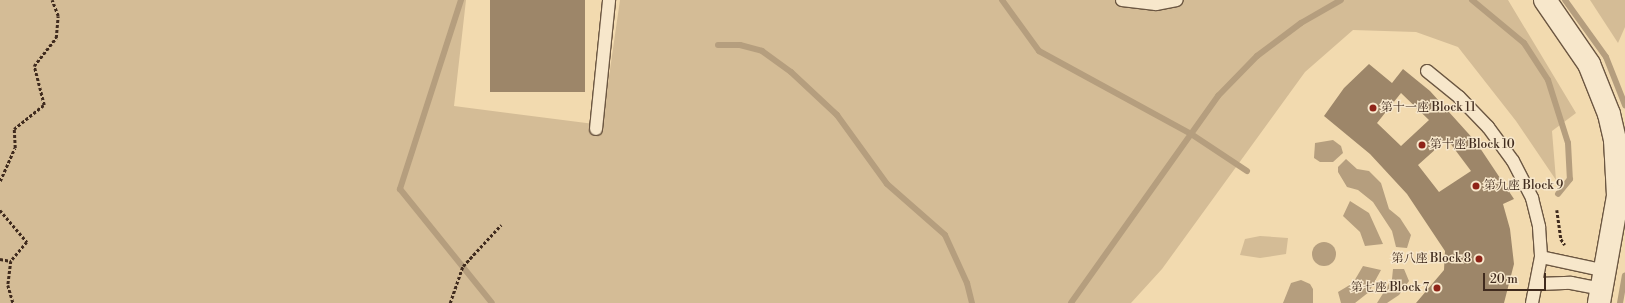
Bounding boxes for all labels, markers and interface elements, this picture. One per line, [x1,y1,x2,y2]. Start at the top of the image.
place label: 第十一座 Block 11 [1381,101,1476,115]
marker: 第十一座 Block 11 [1368,103,1378,113]
place label: 第十座 Block 10 [1430,138,1515,152]
marker: 第十座 Block 10 [1417,140,1427,150]
place label: 第九座 Block 9 [1484,179,1563,193]
marker: 第九座 Block 9 [1471,181,1481,191]
place label: 第八座 Block 8 [1392,252,1471,266]
marker: 第八座 Block 8 [1474,254,1484,264]
scale bar [1485,265,1548,291]
text: 20 m [1490,272,1518,287]
place label: 第七座 Block 7 [1351,281,1429,295]
marker: 第七座 Block 7 [1432,283,1442,293]

